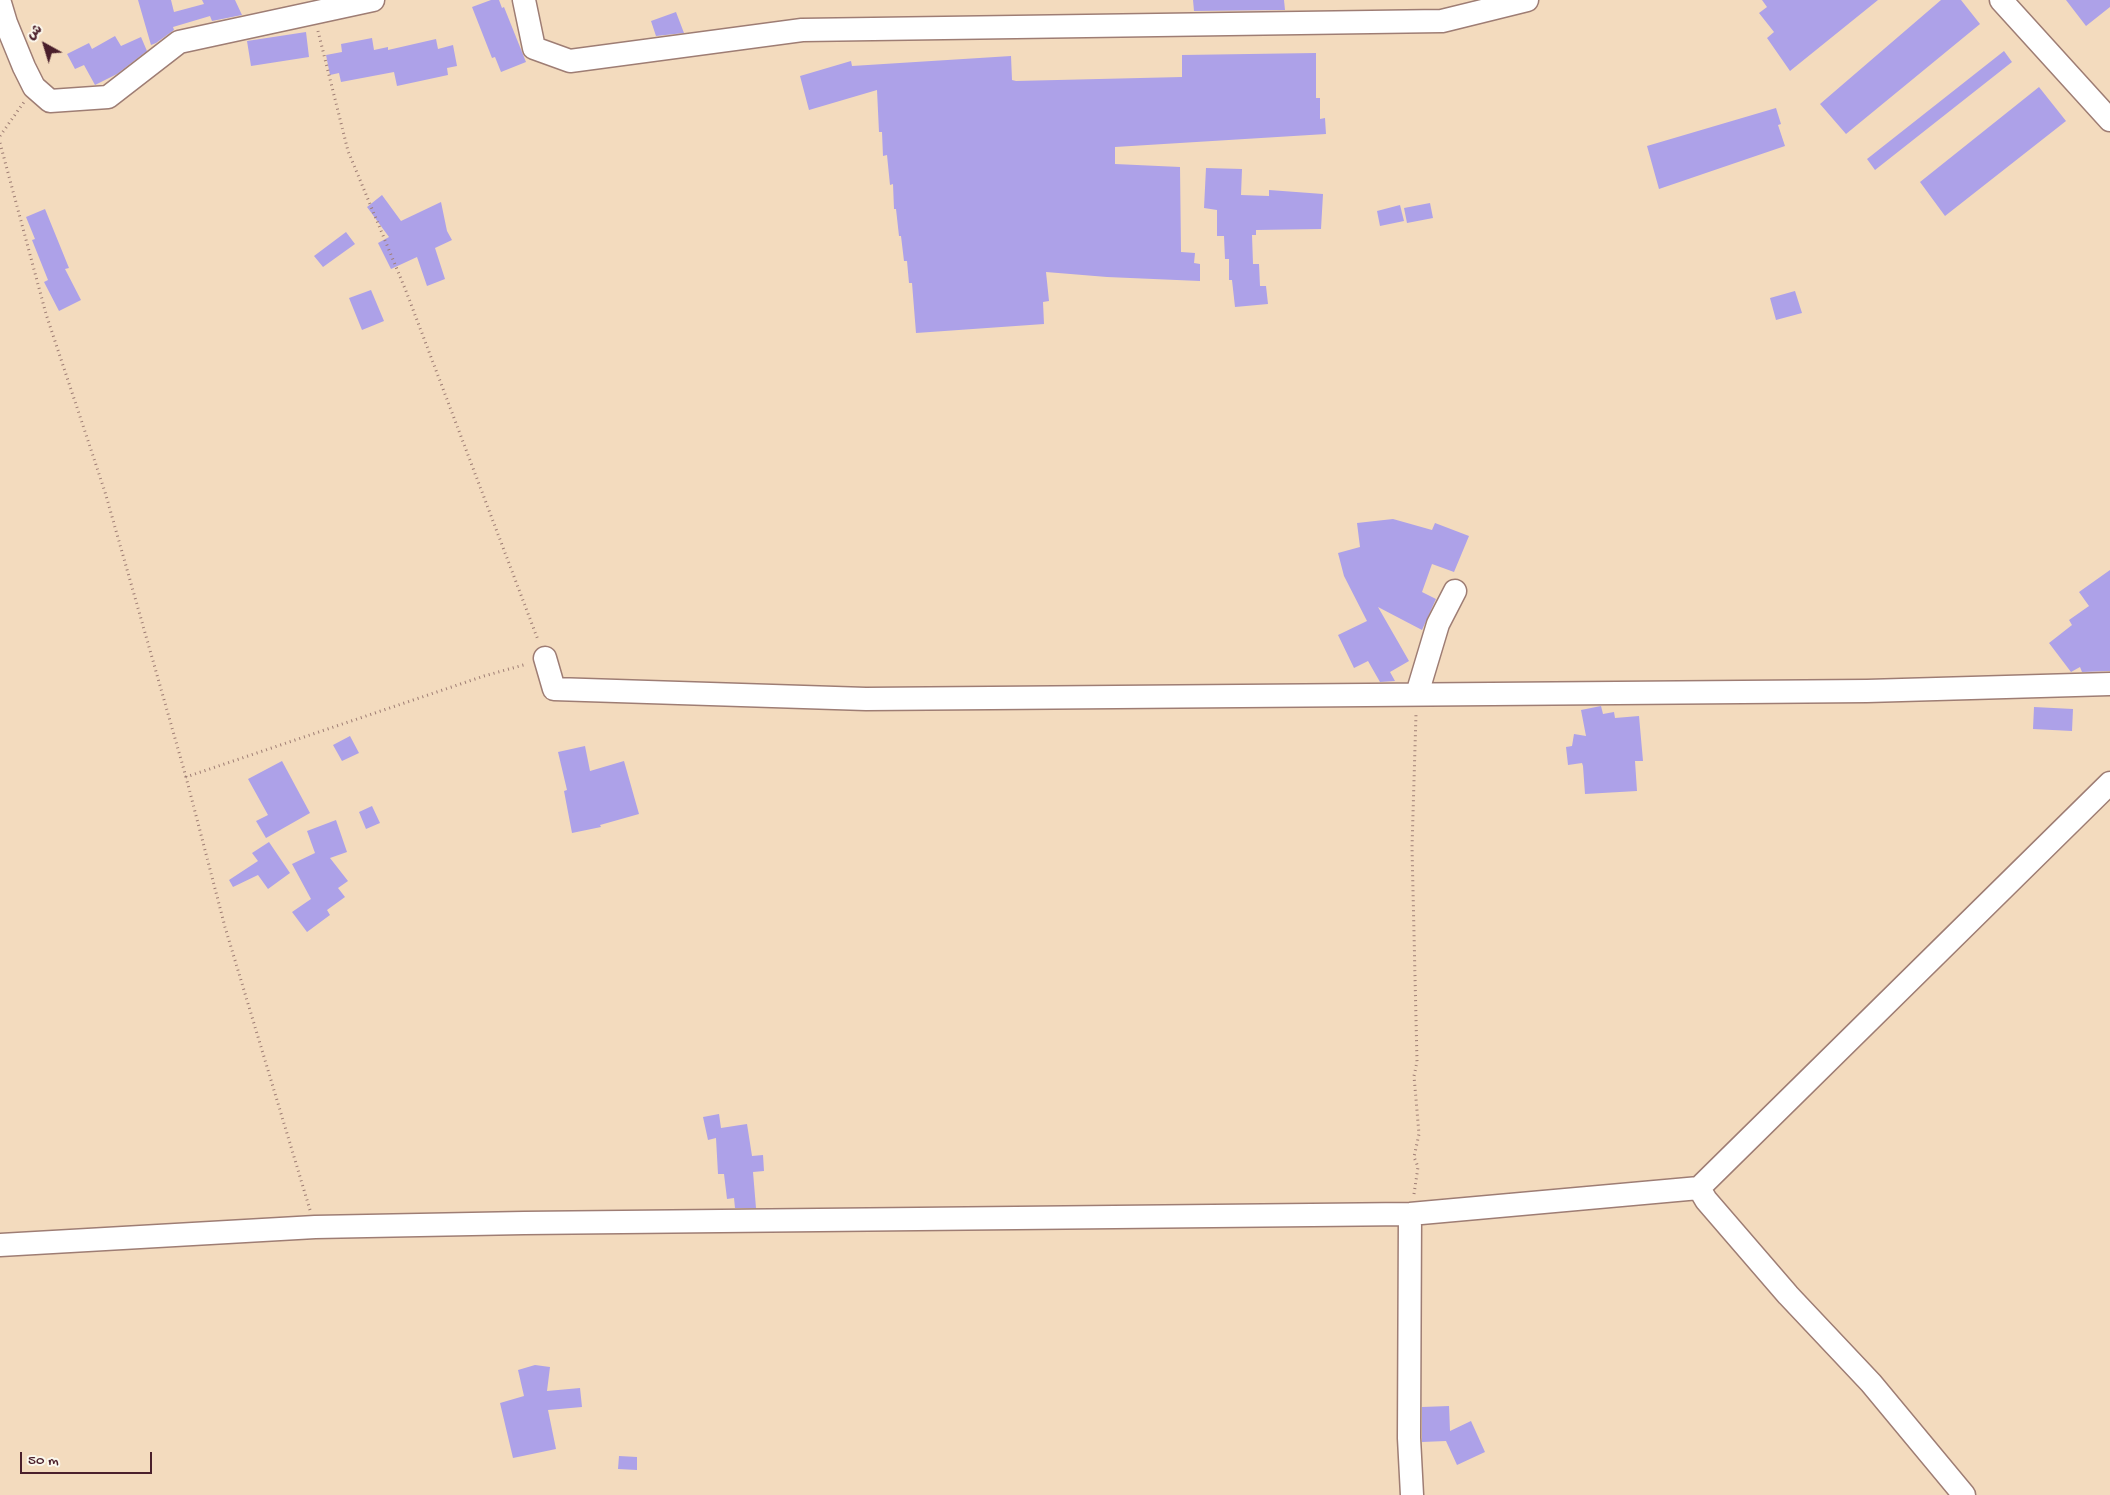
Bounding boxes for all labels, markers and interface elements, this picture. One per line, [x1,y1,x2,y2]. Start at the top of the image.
north arrow [20,20,70,70]
text: ش [24,22,47,44]
scale bar [22,1442,155,1474]
text: 50 m [28,1452,59,1470]

